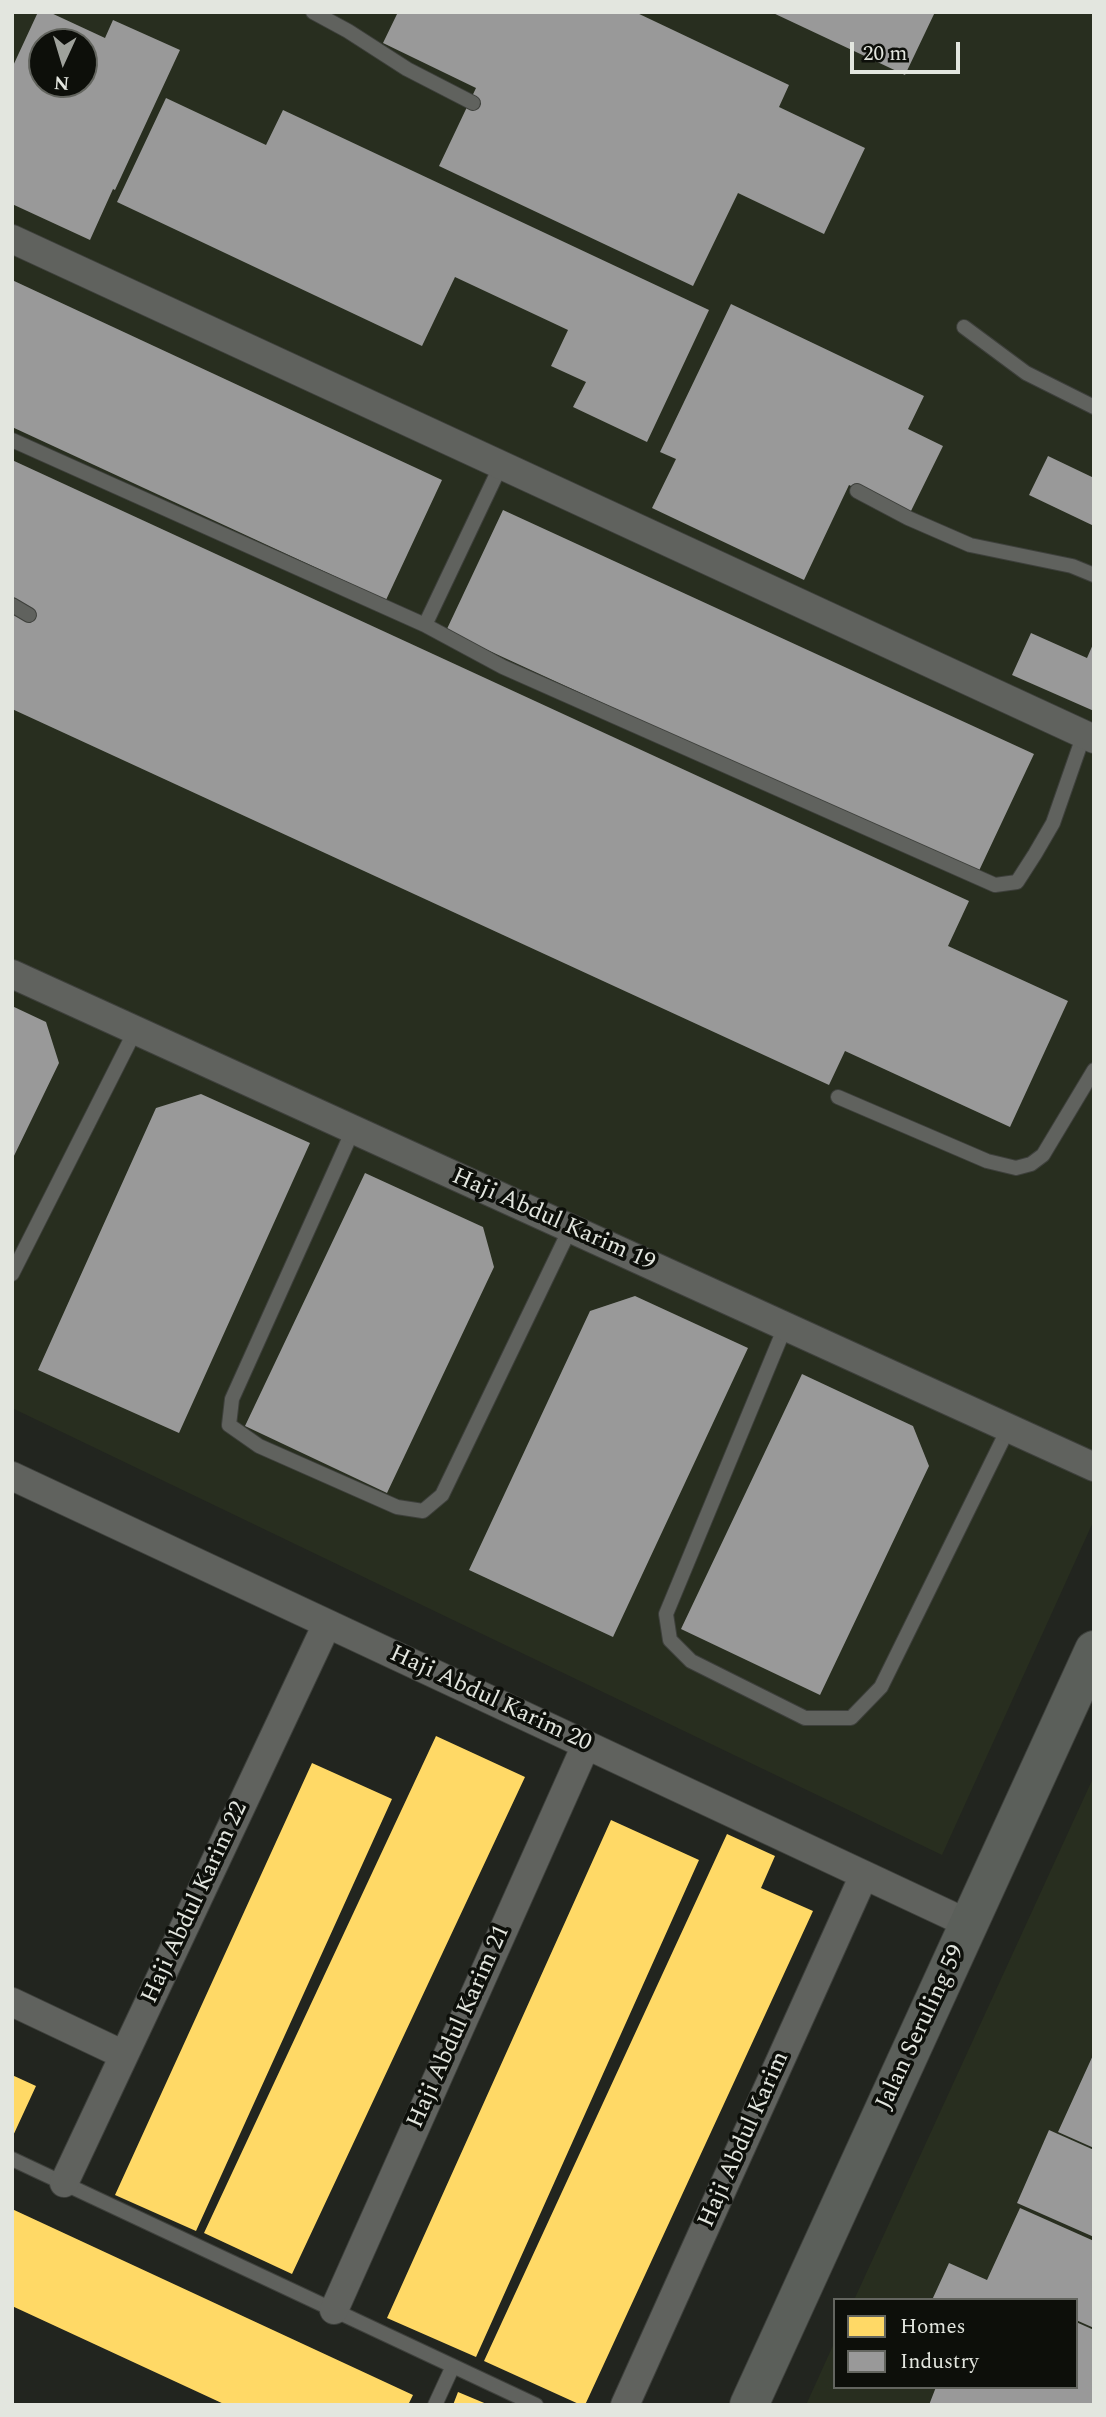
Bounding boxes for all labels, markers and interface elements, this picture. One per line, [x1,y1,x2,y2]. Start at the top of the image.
north arrow [28,28,98,98]
scale bar [854,28,964,72]
text: 20 m [863,38,907,70]
text: N [53,67,70,97]
street label: Haji Abdul Karim 19 [447,1163,659,1279]
street label: Haji Abdul Karim 20 [384,1641,596,1759]
street label: Haji Abdul Karim 22 [137,1797,255,2009]
street label: Haji Abdul Karim 21 [402,1921,518,2133]
street label: Jalan Seruling 59 [871,1941,973,2115]
street label: Haji Abdul Karim [693,2048,797,2232]
legend [833,2298,1078,2389]
text: Homes [900,2311,966,2343]
text: Industry [900,2346,979,2378]

